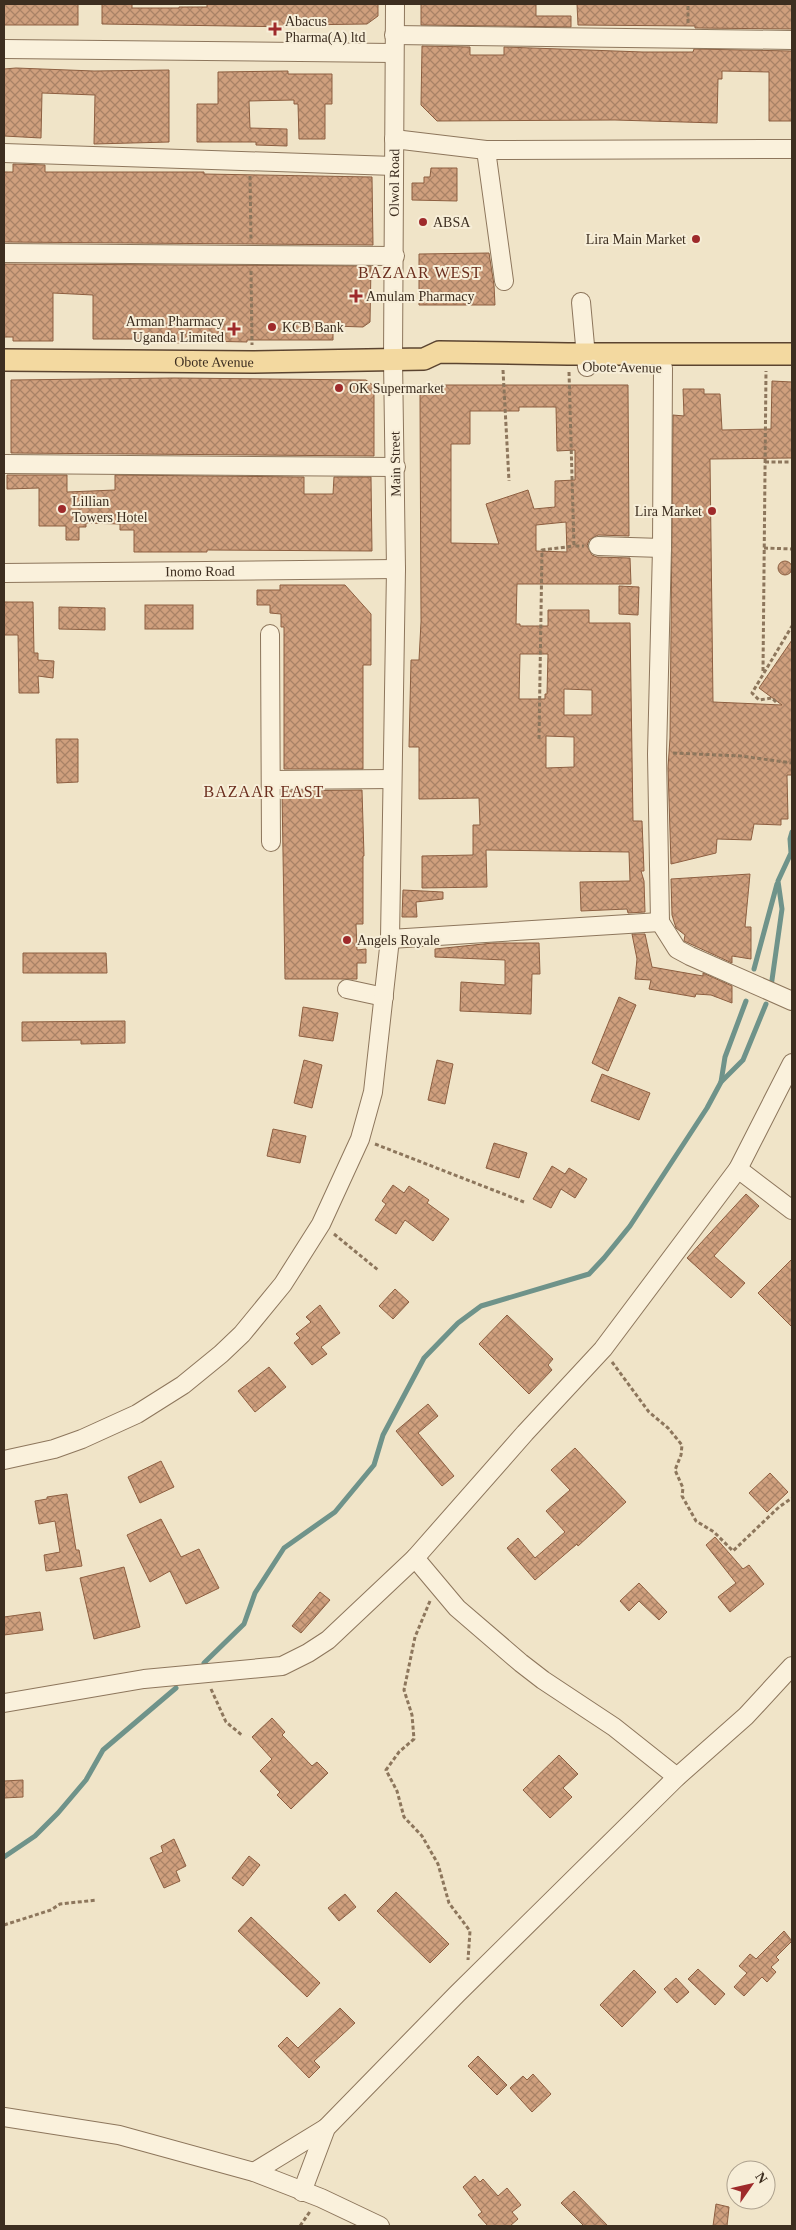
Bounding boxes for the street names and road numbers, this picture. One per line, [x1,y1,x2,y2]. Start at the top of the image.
street label: Olwol Road [387,149,402,217]
street label: Obote Avenue [174,354,254,370]
street label: Obote Avenue [582,359,662,376]
street label: Main Street [387,431,404,497]
street label: Inomo Road [165,564,235,579]

